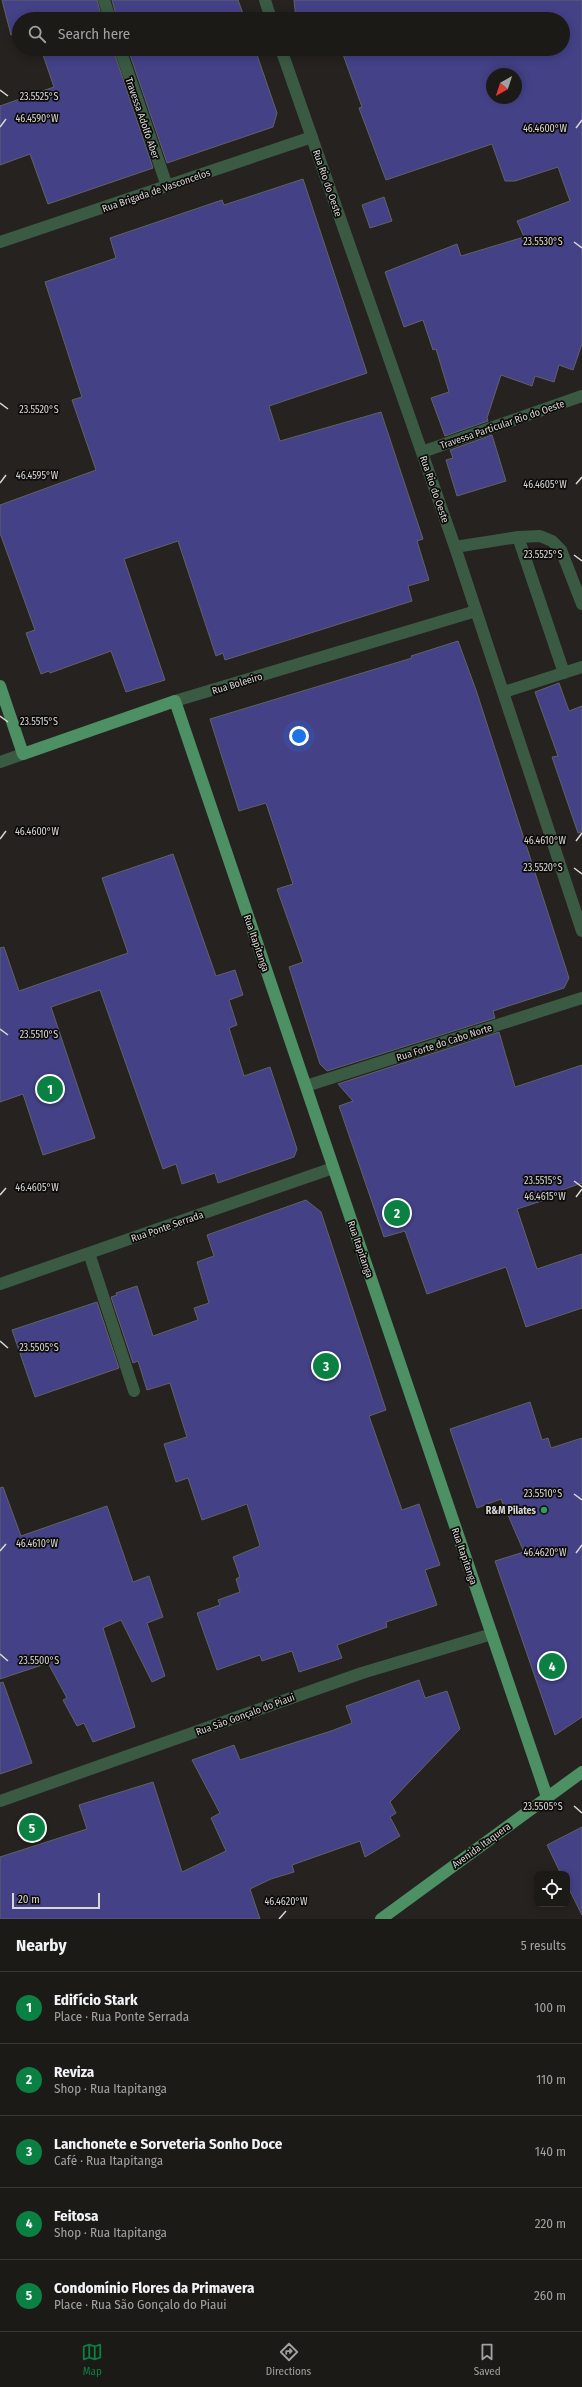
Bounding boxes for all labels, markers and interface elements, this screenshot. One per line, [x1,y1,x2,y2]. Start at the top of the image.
search box [12,12,570,56]
icon: search [26,23,48,45]
text: Search here [58,25,130,43]
north arrow [486,68,522,104]
street label: Travessa Adolfo Aber [122,76,162,161]
text: 23.5525°S [20,91,58,103]
text: 46.4590°W [15,113,59,125]
text: 46.4600°W [523,123,567,135]
street label: Rua Rio do Oeste [310,148,344,218]
street label: Rua Brigada de Vasconcelos [101,167,212,215]
text: 23.5530°S [523,236,563,248]
street label: Travessa Particular Rio do Oeste [438,398,566,452]
text: 23.5520°S [19,404,59,416]
street label: Rua Rio do Oeste [417,454,451,524]
text: 46.4595°W [16,470,59,482]
text: 46.4605°W [523,479,567,491]
text: 23.5525°S [524,549,562,561]
street label: Rua Boleeiro [211,671,264,697]
text: 23.5515°S [20,716,58,728]
your location [289,726,309,746]
text: 46.4600°W [15,826,59,838]
text: 46.4610°W [524,835,567,847]
text: 23.5520°S [523,862,563,874]
street label: Rua Itapitanga [241,913,271,973]
street label: Rua Forte do Cabo Norte [395,1022,494,1064]
text: 23.5510°S [20,1029,58,1041]
pin: 1 [37,1074,63,1104]
text: 23.5515°S [524,1175,562,1187]
text: 46.4605°W [15,1182,59,1194]
text: 46.4615°W [524,1191,566,1203]
pin: 2 [384,1198,410,1228]
street label: Rua Ponte Serrada [130,1209,205,1245]
street label: Rua Itapitanga [345,1219,375,1279]
text: 23.5505°S [19,1342,59,1354]
pin: 3 [313,1351,339,1381]
text: 23.5510°S [524,1488,562,1500]
place label: R&M Pilates [486,1505,537,1517]
marker: R&M Pilates [539,1505,549,1515]
street label: Rua Itapitanga [449,1526,479,1586]
text: 46.4610°W [16,1538,59,1550]
text: 46.4620°W [523,1547,567,1559]
pin: 4 [539,1651,565,1681]
text: 23.5500°S [19,1655,59,1667]
street label: Rua São Gonçalo do Piaui [194,1691,296,1738]
text: 23.5505°S [523,1801,563,1813]
pin: 5 [19,1813,45,1843]
street label: Avenida Itaquera [450,1821,513,1871]
map controls [534,1871,570,1907]
button: locate [534,1871,570,1907]
scale bar [12,1891,100,1910]
text: 20 m [18,1893,40,1906]
text: 46.4620°W [264,1896,308,1908]
text: Nearby [16,1935,67,1956]
text: 5 results [521,1938,566,1953]
text: Edifício Stark [54,1991,138,2009]
text: 1 [26,2000,32,2015]
text: 100 m [534,2000,566,2015]
text: Place · Rua Ponte Serrada [54,2009,189,2024]
text: Reviza [54,2063,94,2081]
text: 2 [26,2072,32,2087]
text: 110 m [536,2072,566,2087]
text: Shop · Rua Itapitanga [54,2081,167,2096]
text: Lanchonete e Sorveteria Sonho Doce [54,2135,282,2153]
text: 3 [26,2144,32,2159]
text: 140 m [535,2144,566,2159]
text: Café · Rua Itapitanga [54,2153,163,2168]
text: Feitosa [54,2207,99,2225]
text: 4 [26,2216,32,2231]
text: 220 m [535,2216,566,2231]
text: Shop · Rua Itapitanga [54,2225,167,2240]
text: Condomínio Flores da Primavera [54,2279,254,2297]
text: 5 [26,2288,32,2303]
text: 260 m [534,2288,566,2303]
text: Place · Rua São Gonçalo do Piaui [54,2297,226,2312]
tab: Map [81,2341,103,2378]
tab: Directions [266,2341,311,2378]
tab: Saved [474,2341,501,2378]

